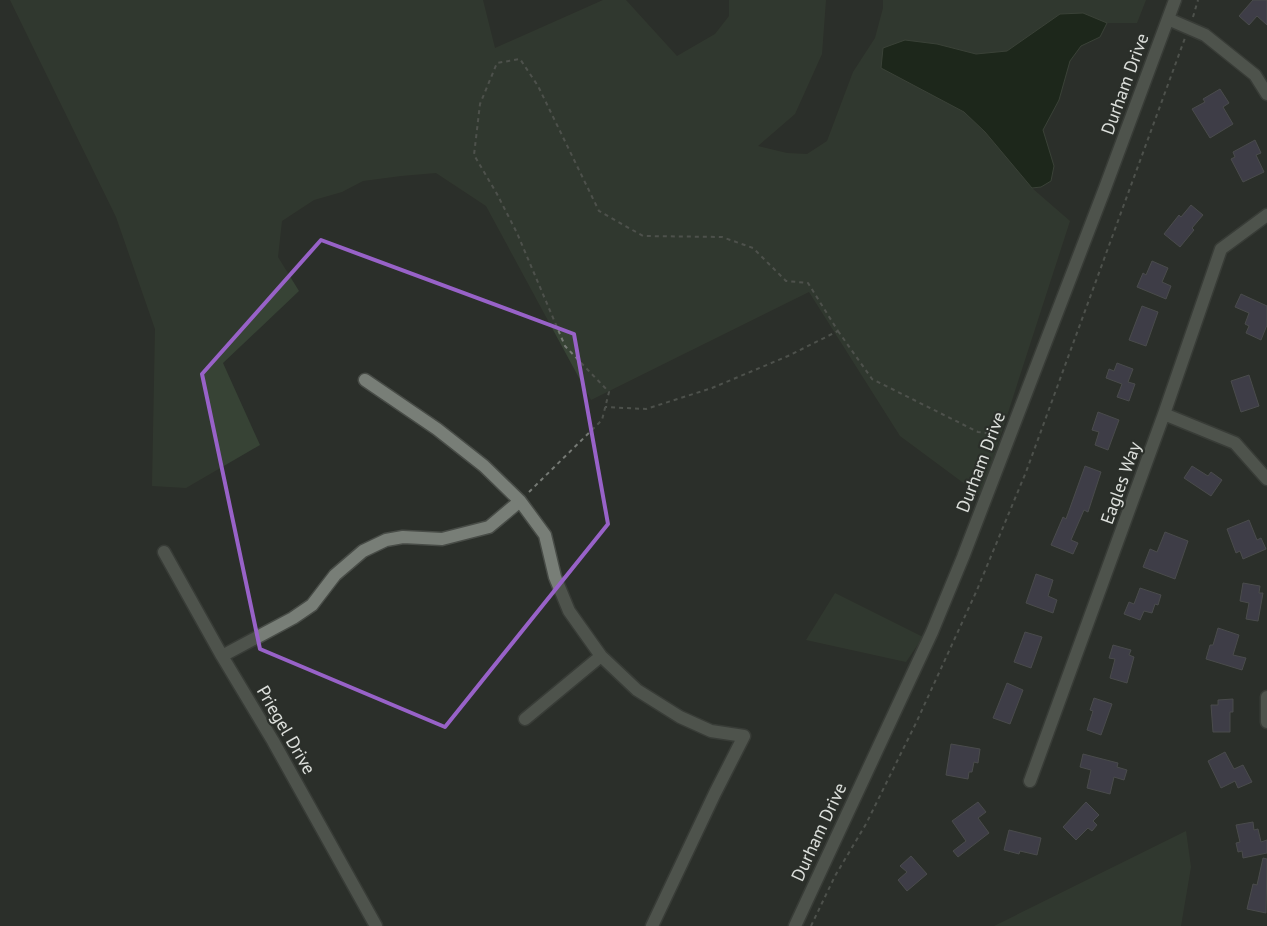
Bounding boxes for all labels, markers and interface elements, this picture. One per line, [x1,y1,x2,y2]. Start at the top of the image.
street label: Durham Drive [1096,30,1153,138]
street label: Durham Drive [951,408,1010,515]
street label: Eagles Way [1095,438,1146,527]
street label: Priegel Drive [252,681,321,778]
street label: Durham Drive [786,779,851,885]

